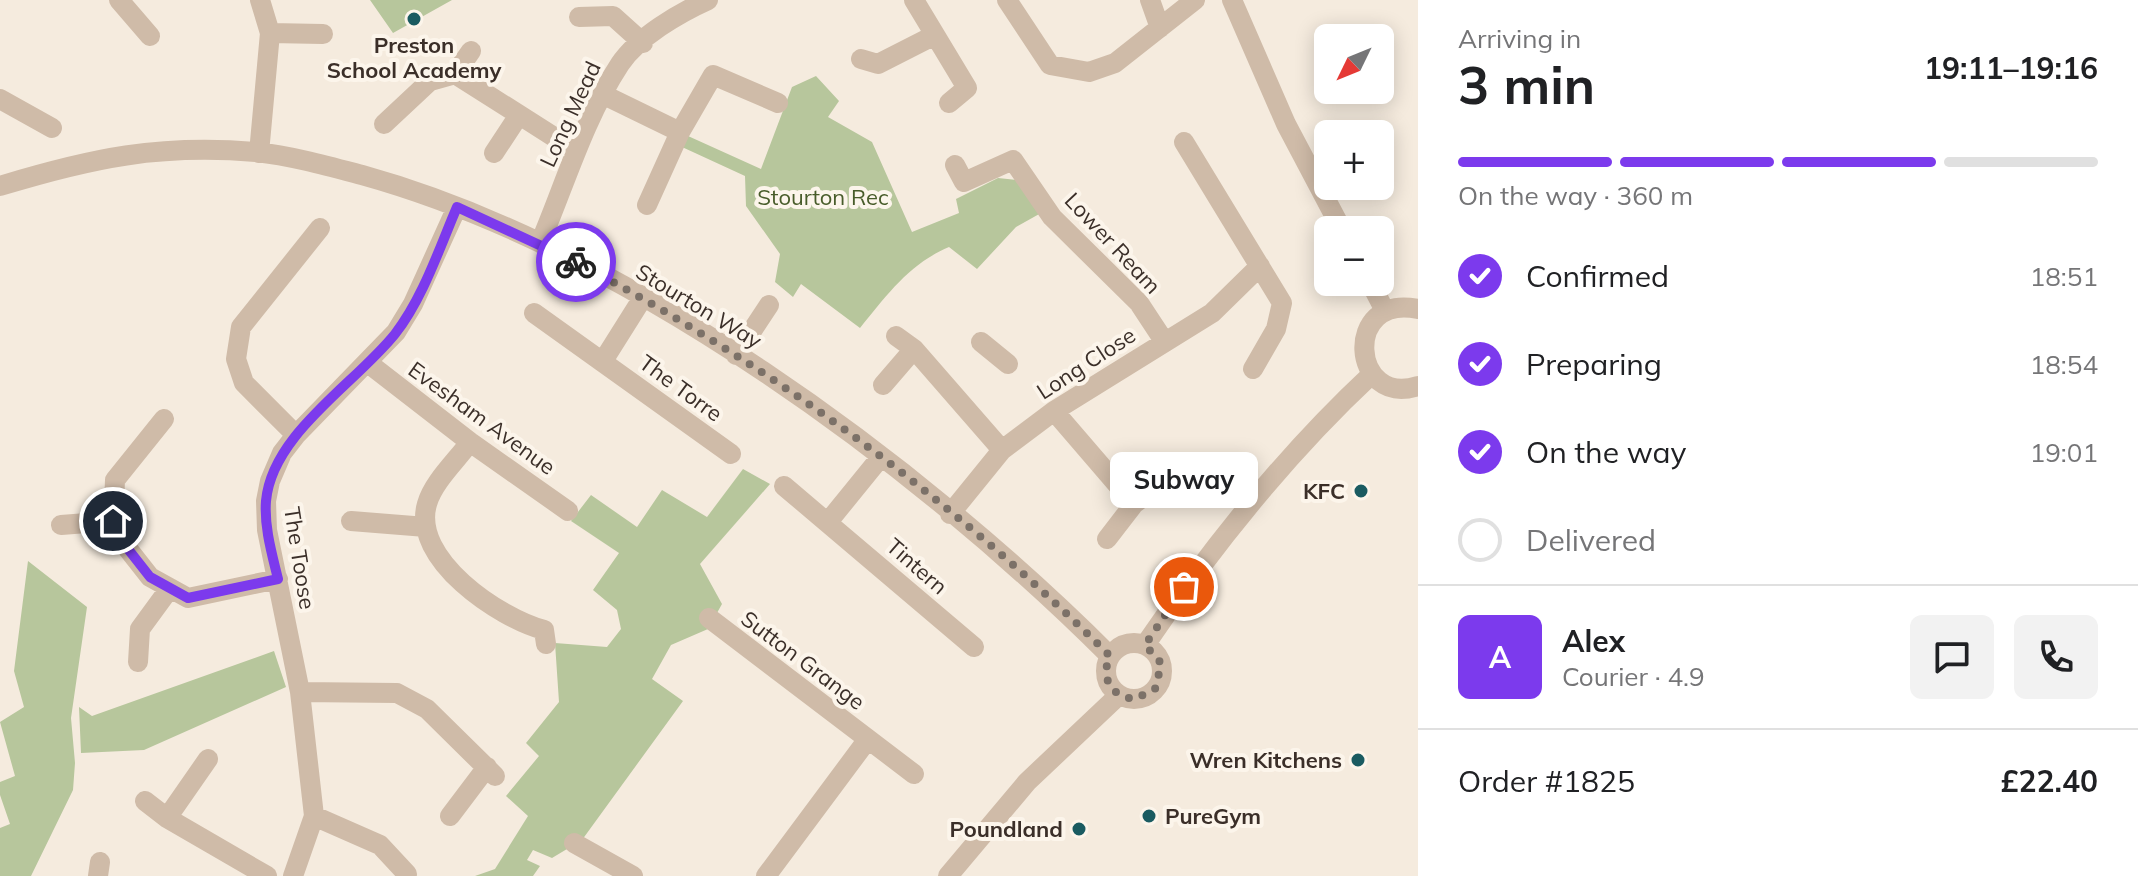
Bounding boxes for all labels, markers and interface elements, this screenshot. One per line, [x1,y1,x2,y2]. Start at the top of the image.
marker: Preston School Academy [405,10,423,28]
text: Arriving in [1458,22,1581,55]
north arrow [1314,24,1394,104]
map controls [1314,24,1394,296]
place label: Preston School Academy [327,31,501,84]
text: 19:11–19:16 [1924,49,2098,87]
text: 3 min [1458,52,1595,117]
street label: Long Mead [533,57,607,171]
button: + [1314,120,1394,200]
text: On the way · 360 m [1458,179,1693,212]
park label: Stourton Rec [757,183,889,211]
street label: Lower Ream [1059,187,1167,299]
button: − [1314,216,1394,296]
courier [536,222,616,302]
icon: bike [554,240,598,284]
icon: check [1458,254,1502,298]
street label: Stourton Way [631,257,767,355]
text: Confirmed [1526,257,1669,295]
text: 18:51 [2030,260,2098,293]
street label: Long Close [1031,321,1141,405]
icon: check [1458,342,1502,386]
text: Preparing [1526,345,1662,383]
text: 18:54 [2030,348,2098,381]
street label: The Torre [634,349,728,427]
street label: Evesham Avenue [403,355,561,481]
icon: check [1458,430,1502,474]
text: On the way [1526,433,1686,471]
text: 19:01 [2030,436,2098,469]
callout: Subway [1110,451,1258,507]
text: Subway [1134,463,1234,496]
place label: KFC [1303,477,1345,505]
marker: KFC [1352,482,1370,500]
pin [79,487,147,555]
icon: home [91,499,135,543]
street label: The Toose [278,505,322,611]
text: Delivered [1526,521,1656,559]
street label: Tintern [881,532,953,600]
pin [1150,553,1218,621]
icon: bag [1162,565,1206,609]
street label: Sutton Grange [736,604,870,716]
button: chat [1910,615,1994,699]
button: phone [2014,615,2098,699]
text: Alex [1562,622,1625,660]
text: A [1489,638,1511,676]
text: Courier · 4.9 [1562,660,1705,693]
place label: Wren Kitchens [1189,746,1342,774]
marker: Wren Kitchens [1349,751,1367,769]
text: Order #1825 [1458,762,1635,800]
text: £22.40 [2001,762,2098,800]
place label: PureGym [1165,802,1261,830]
marker: PureGym [1140,807,1158,825]
place label: Poundland [950,815,1063,843]
marker: Poundland [1070,820,1088,838]

